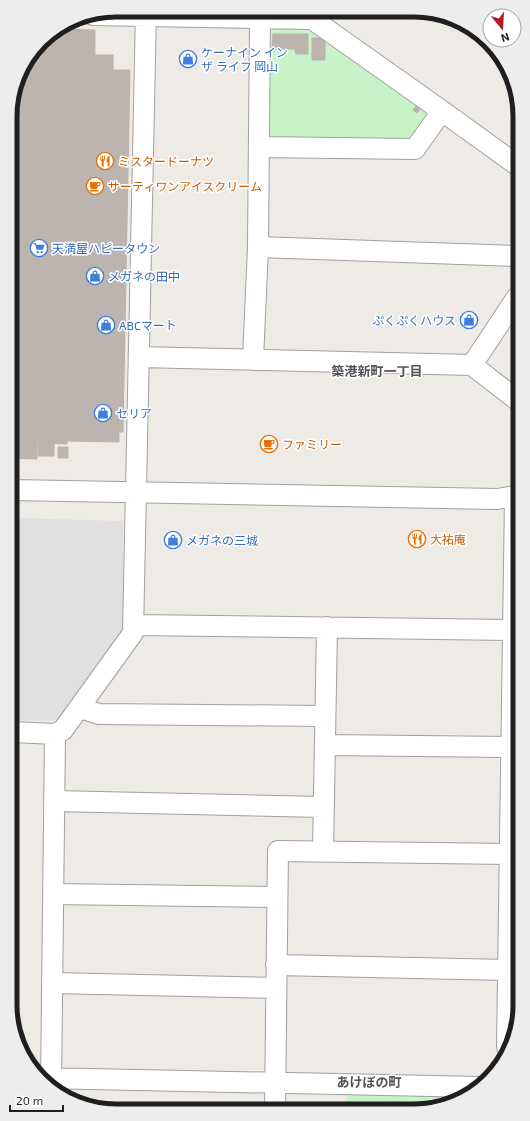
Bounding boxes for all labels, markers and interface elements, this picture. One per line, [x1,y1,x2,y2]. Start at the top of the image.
north arrow [482,8,522,48]
text: N [499,31,511,45]
place label: ケーナイン イン ザ ライフ 岡山 [201,45,288,73]
shop icon: ケーナイン イン ザ ライフ 岡山 [178,49,198,69]
restaurant icon: ミスタードーナツ [95,151,115,171]
place label: ミスタードーナツ [118,154,214,168]
cafe icon: サーティワンアイスクリーム [85,176,105,196]
place label: サーティワンアイスクリーム [108,179,262,193]
supermarket icon: 天満屋ハピータウン [29,238,49,258]
place label: 天満屋ハピータウン [52,241,160,255]
shop icon: メガネの田中 [85,266,105,286]
place label: メガネの田中 [108,269,180,283]
shop icon: ぷくぷくハウス [459,310,479,330]
place label: ぷくぷくハウス [372,313,456,327]
shop icon: ABCマート [96,315,116,335]
place label: ABCマート [119,318,177,332]
district label: 築港新町一丁目 [331,363,423,379]
shop icon: セリア [93,403,113,423]
place label: セリア [116,406,152,420]
cafe icon: ファミリー [259,434,279,454]
place label: ファミリー [282,437,342,451]
restaurant icon: 大祐庵 [407,529,427,549]
shop icon: メガネの三城 [163,530,183,550]
place label: 大祐庵 [430,532,466,546]
place label: メガネの三城 [186,533,258,547]
district label: あけぼの町 [336,1074,402,1090]
scale bar [10,1087,63,1113]
text: 20 m [16,1093,43,1107]

